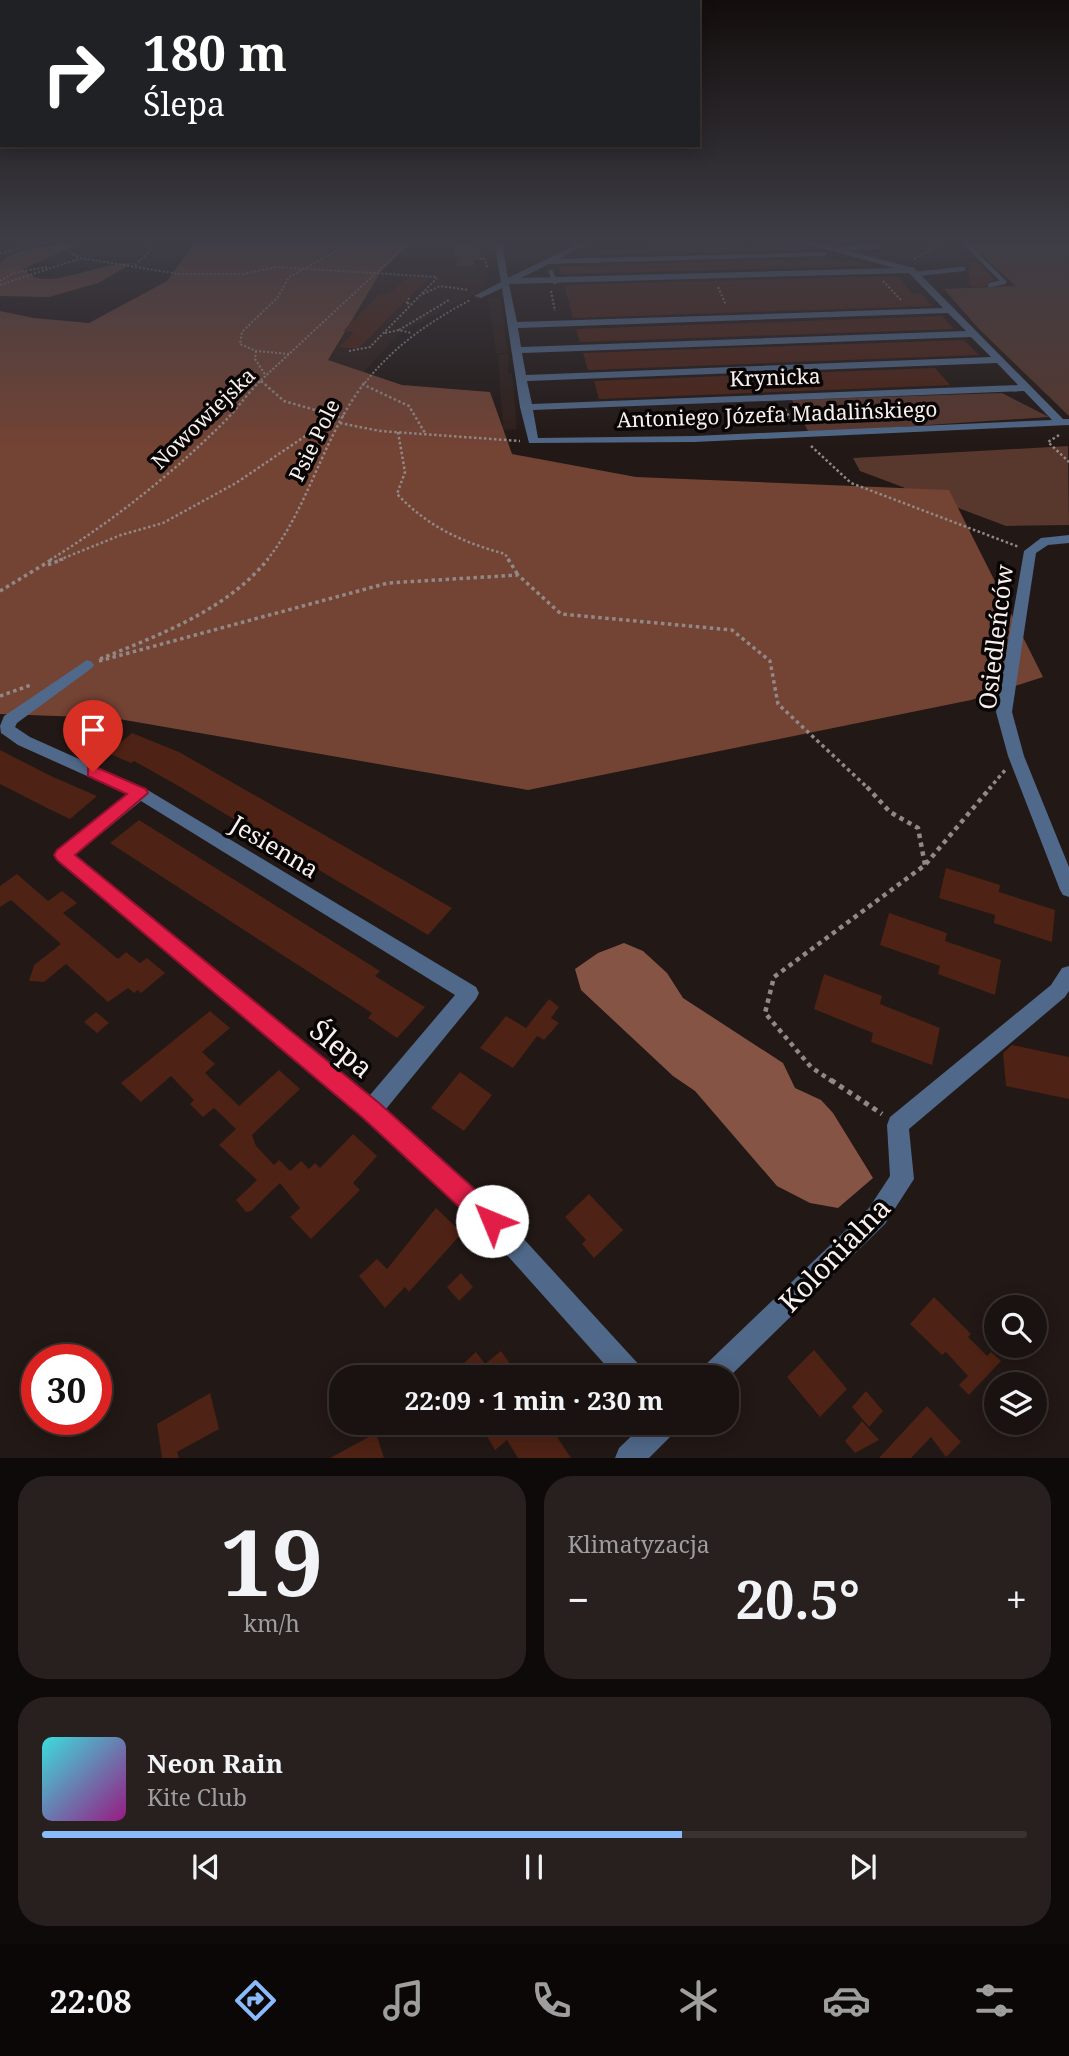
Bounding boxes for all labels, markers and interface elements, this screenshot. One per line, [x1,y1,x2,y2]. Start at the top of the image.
text: 180 m [143,19,287,85]
icon: right [28,28,119,119]
text: Ślepa [143,82,225,125]
street label: Nowowiejska [145,361,261,475]
street label: Krynicka [729,361,821,393]
street label: Psie Pole [282,394,346,486]
street label: Antoniego Józefa Madalińskiego [616,394,938,434]
street label: Osiedleńców [970,562,1020,711]
pin [63,700,123,772]
icon: arrive [74,711,112,749]
street label: Jesienna [224,806,325,885]
street label: Ślepa [302,1010,382,1086]
position arrow [455,1184,529,1258]
street label: Kolonialna [770,1189,898,1319]
map controls [984,1295,1047,1435]
button: search [984,1295,1047,1358]
speed limit sign: 30 [21,1344,112,1435]
button: layers [984,1372,1047,1435]
text: 22:09 · 1 min · 230 m [404,1382,664,1418]
text: 19 [220,1499,323,1623]
text: Klimatyzacja [568,1528,710,1560]
text: 20.5° [736,1563,860,1634]
text: − [568,1573,590,1625]
text: + [1006,1573,1027,1625]
text: km/h [244,1607,300,1639]
text: Neon Rain [147,1745,283,1781]
text: Kite Club [147,1781,247,1813]
icon: previous [187,1848,225,1886]
icon: pause [515,1848,553,1886]
icon: next [844,1848,882,1886]
icon: directions [231,1976,280,2025]
icon: music [379,1976,428,2025]
icon: phone [527,1976,576,2025]
icon: climate [674,1976,723,2025]
icon: car [822,1976,871,2025]
icon: filters [970,1976,1019,2025]
text: 22:08 [49,1979,132,2022]

